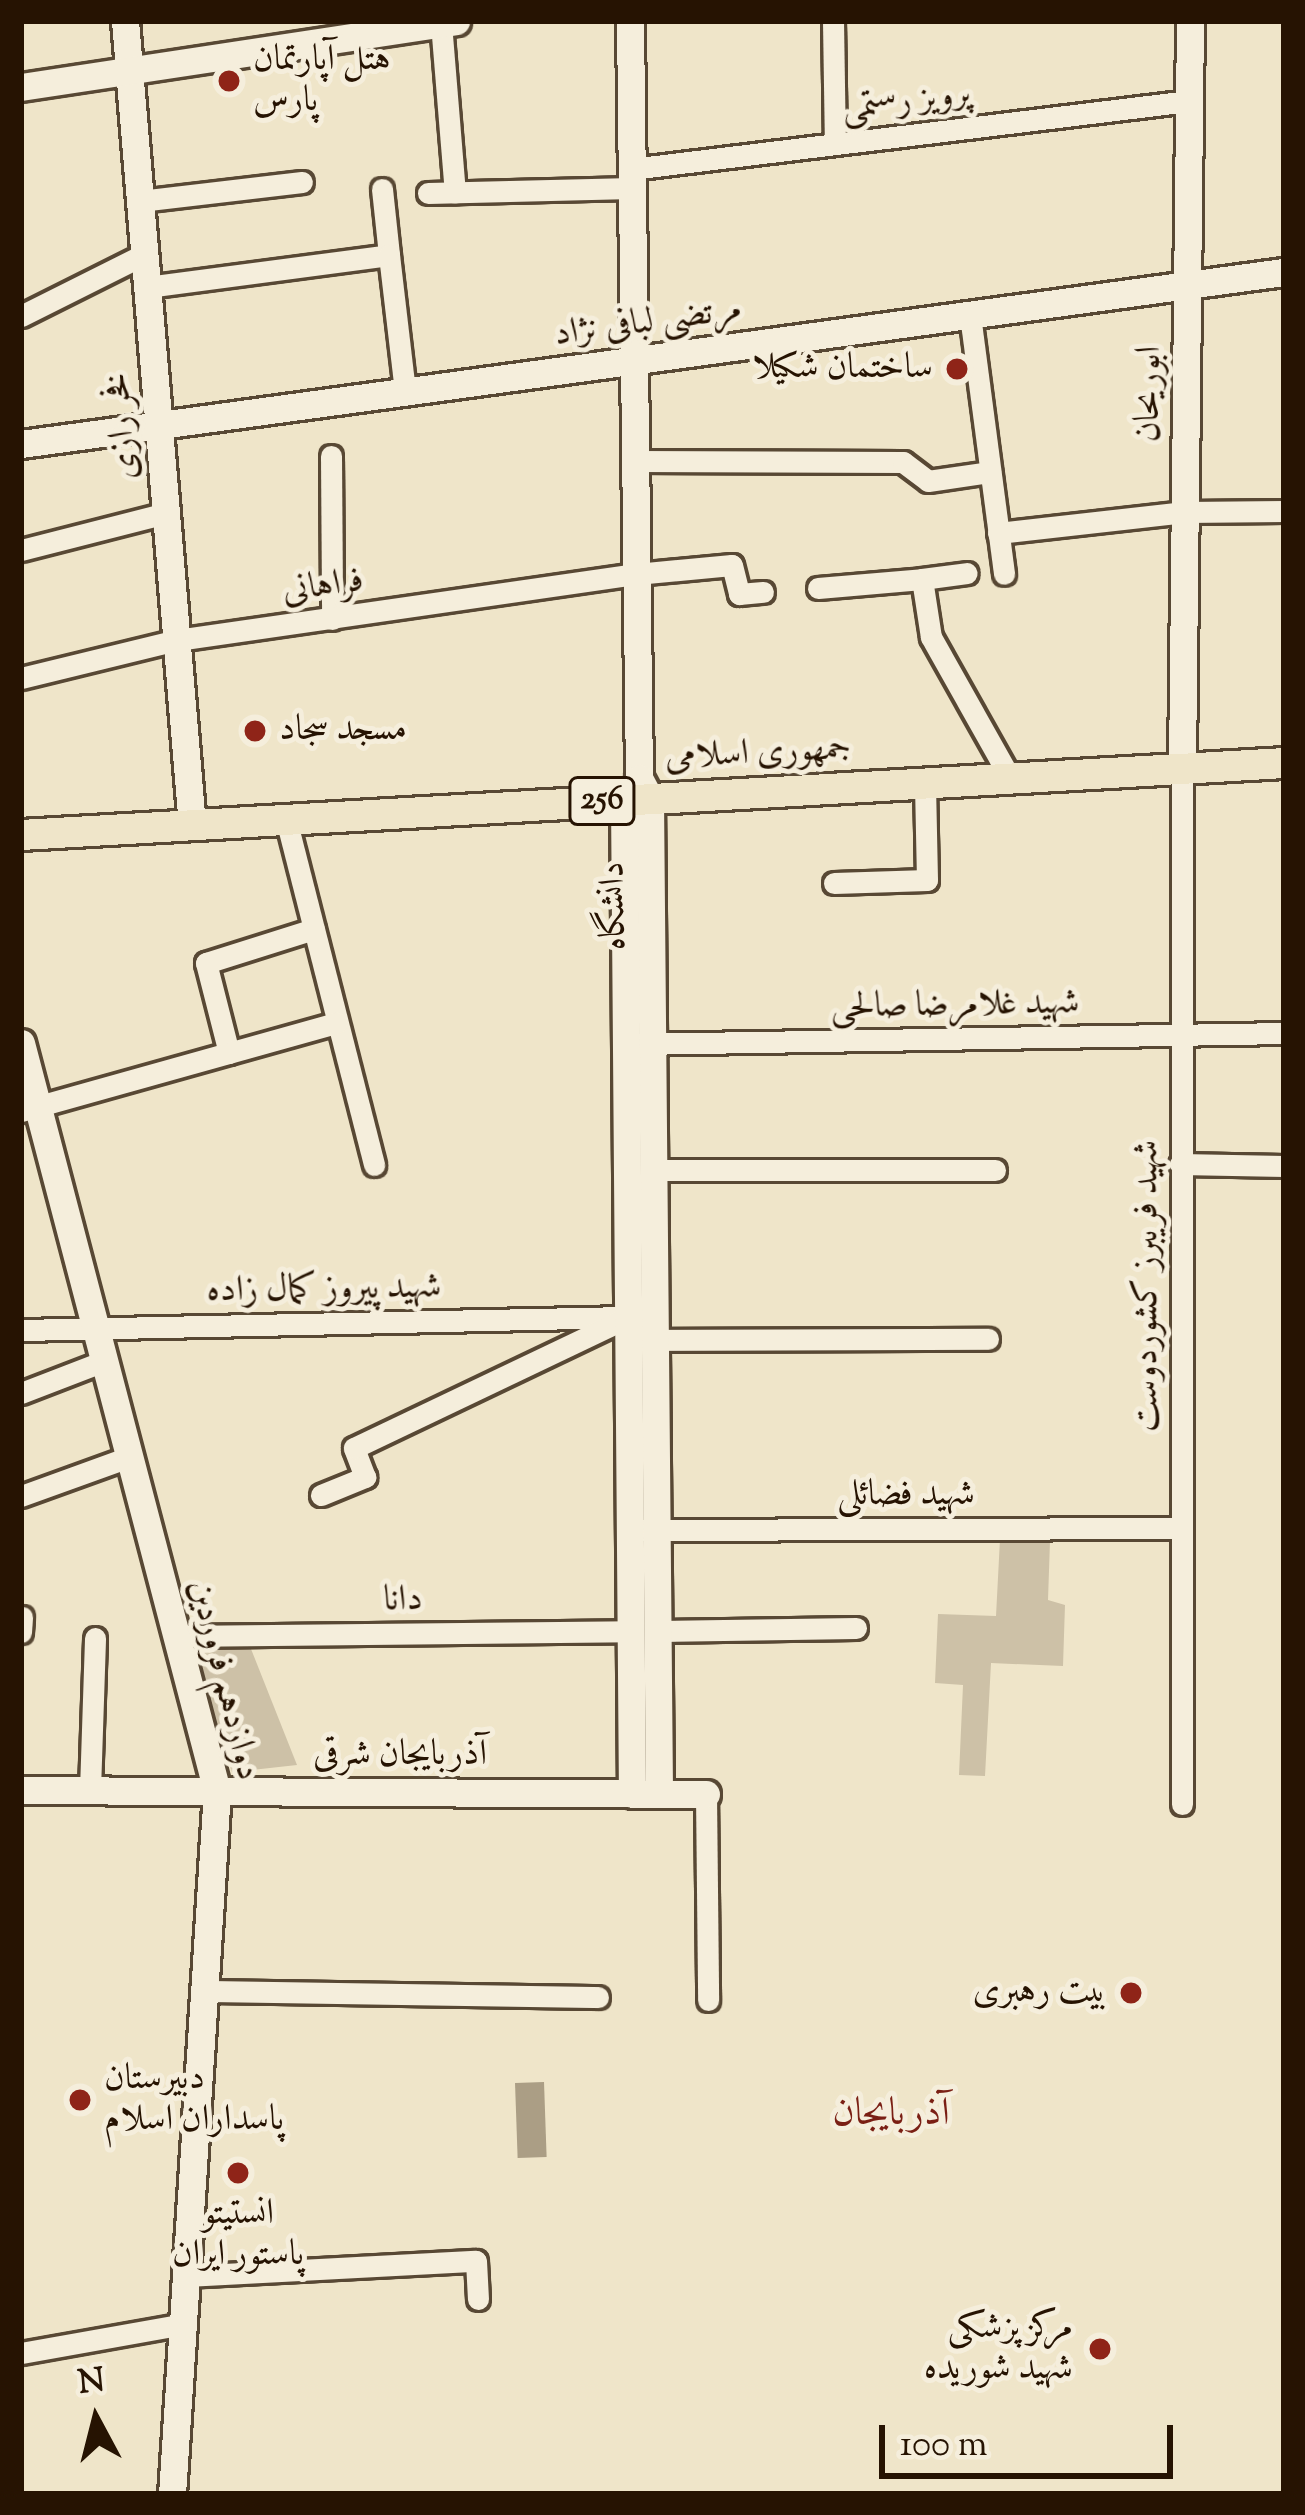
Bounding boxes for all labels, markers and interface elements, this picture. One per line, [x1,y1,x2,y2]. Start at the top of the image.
place label: هتل آپارتمان پارس [253,38,391,123]
marker: هتل آپارتمان پارس [216,68,242,94]
street label: پرویز رستمی [839,73,973,131]
street label: مرتضی لبافی نژاد [551,288,745,358]
street label: ابوریحان [1128,345,1172,443]
place label: ساختمان شکیلا [752,347,933,391]
marker: ساختمان شکیلا [944,356,970,382]
street label: فخر رازی [97,370,149,482]
street label: فراهانی [280,560,366,614]
place label: مسجد سجاد [279,709,407,753]
marker: مسجد سجاد [242,718,268,744]
street label: جمهوری اسلامی [664,728,852,780]
road number: 256 [566,774,638,828]
street label: دانشگاه [593,861,637,951]
street label: شهید غلامرضا صالحی [830,982,1080,1030]
street label: شهید فریبرز کشوردوست [1126,1140,1170,1432]
street label: شهید پیروز کمال زاده [206,1266,442,1314]
street label: شهید فضائلی [837,1474,975,1518]
street label: دوازدهم فروردین [177,1575,269,1785]
street label: دانا [383,1579,423,1623]
street label: آذربایجان شرقی [313,1734,487,1778]
place label: بیت رهبری [972,1971,1107,2015]
marker: بیت رهبری [1118,1980,1144,2006]
place label: دبیرستان پاسداران اسلام [104,2057,284,2142]
marker: دبیرستان پاسداران اسلام [67,2087,93,2113]
district label: آذربایجان [832,2092,950,2138]
marker: انستیتو پاستور ایران [225,2160,251,2186]
place label: انستیتو پاستور ایران [172,2192,304,2277]
place label: مرکز پزشکی شهید شوریده [924,2306,1073,2391]
marker: مرکز پزشکی شهید شوریده [1084,2333,1116,2365]
text: N [76,2358,108,2409]
north arrow [36,2359,156,2479]
scale bar [885,2401,1179,2475]
text: 100 m [900,2420,987,2472]

